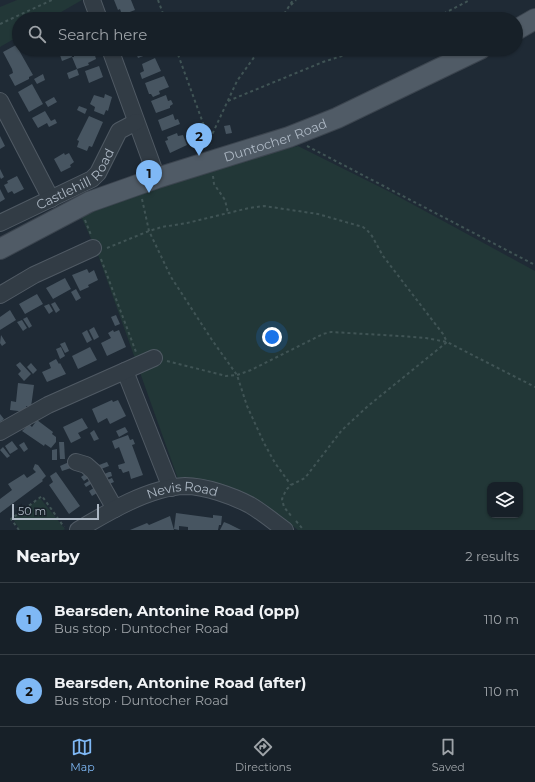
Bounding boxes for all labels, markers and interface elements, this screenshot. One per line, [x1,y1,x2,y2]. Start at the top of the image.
search box [12,12,523,56]
icon: search [26,23,48,45]
text: Search here [58,25,147,44]
street label: Duntocher Road [222,115,329,165]
pin: 2 [186,123,212,156]
street label: Castlehill Road [33,145,117,213]
pin: 1 [136,160,162,193]
your location [262,327,282,347]
street label: Nevis Road [144,478,220,502]
map controls [487,482,523,518]
button: layers [487,482,523,518]
scale bar [12,502,99,521]
text: 50 m [18,504,46,518]
text: Nearby [16,546,80,566]
text: 2 results [465,548,519,564]
text: Bearsden, Antonine Road (opp) [54,601,300,620]
text: 1 [26,611,32,627]
text: 110 m [484,611,519,627]
text: Bus stop · Duntocher Road [54,620,229,636]
text: Bearsden, Antonine Road (after) [54,673,306,692]
text: 2 [25,683,33,699]
text: 110 m [484,683,519,699]
text: Bus stop · Duntocher Road [54,692,229,708]
tab: Map [70,736,95,774]
tab: Directions [235,736,291,774]
tab: Saved [432,736,465,774]

